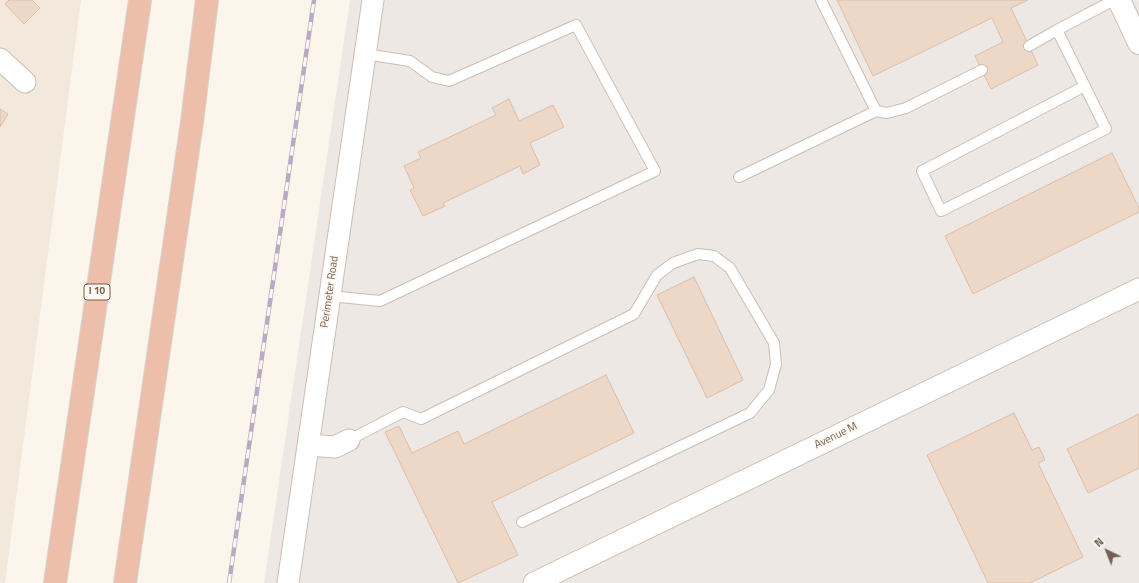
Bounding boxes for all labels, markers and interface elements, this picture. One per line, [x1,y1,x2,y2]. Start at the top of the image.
street label: Perimeter Road [318,255,342,329]
road number: I 10 [84,284,110,300]
street label: Avenue M [812,420,860,452]
north arrow [1087,531,1127,571]
text: N [1091,534,1107,551]

